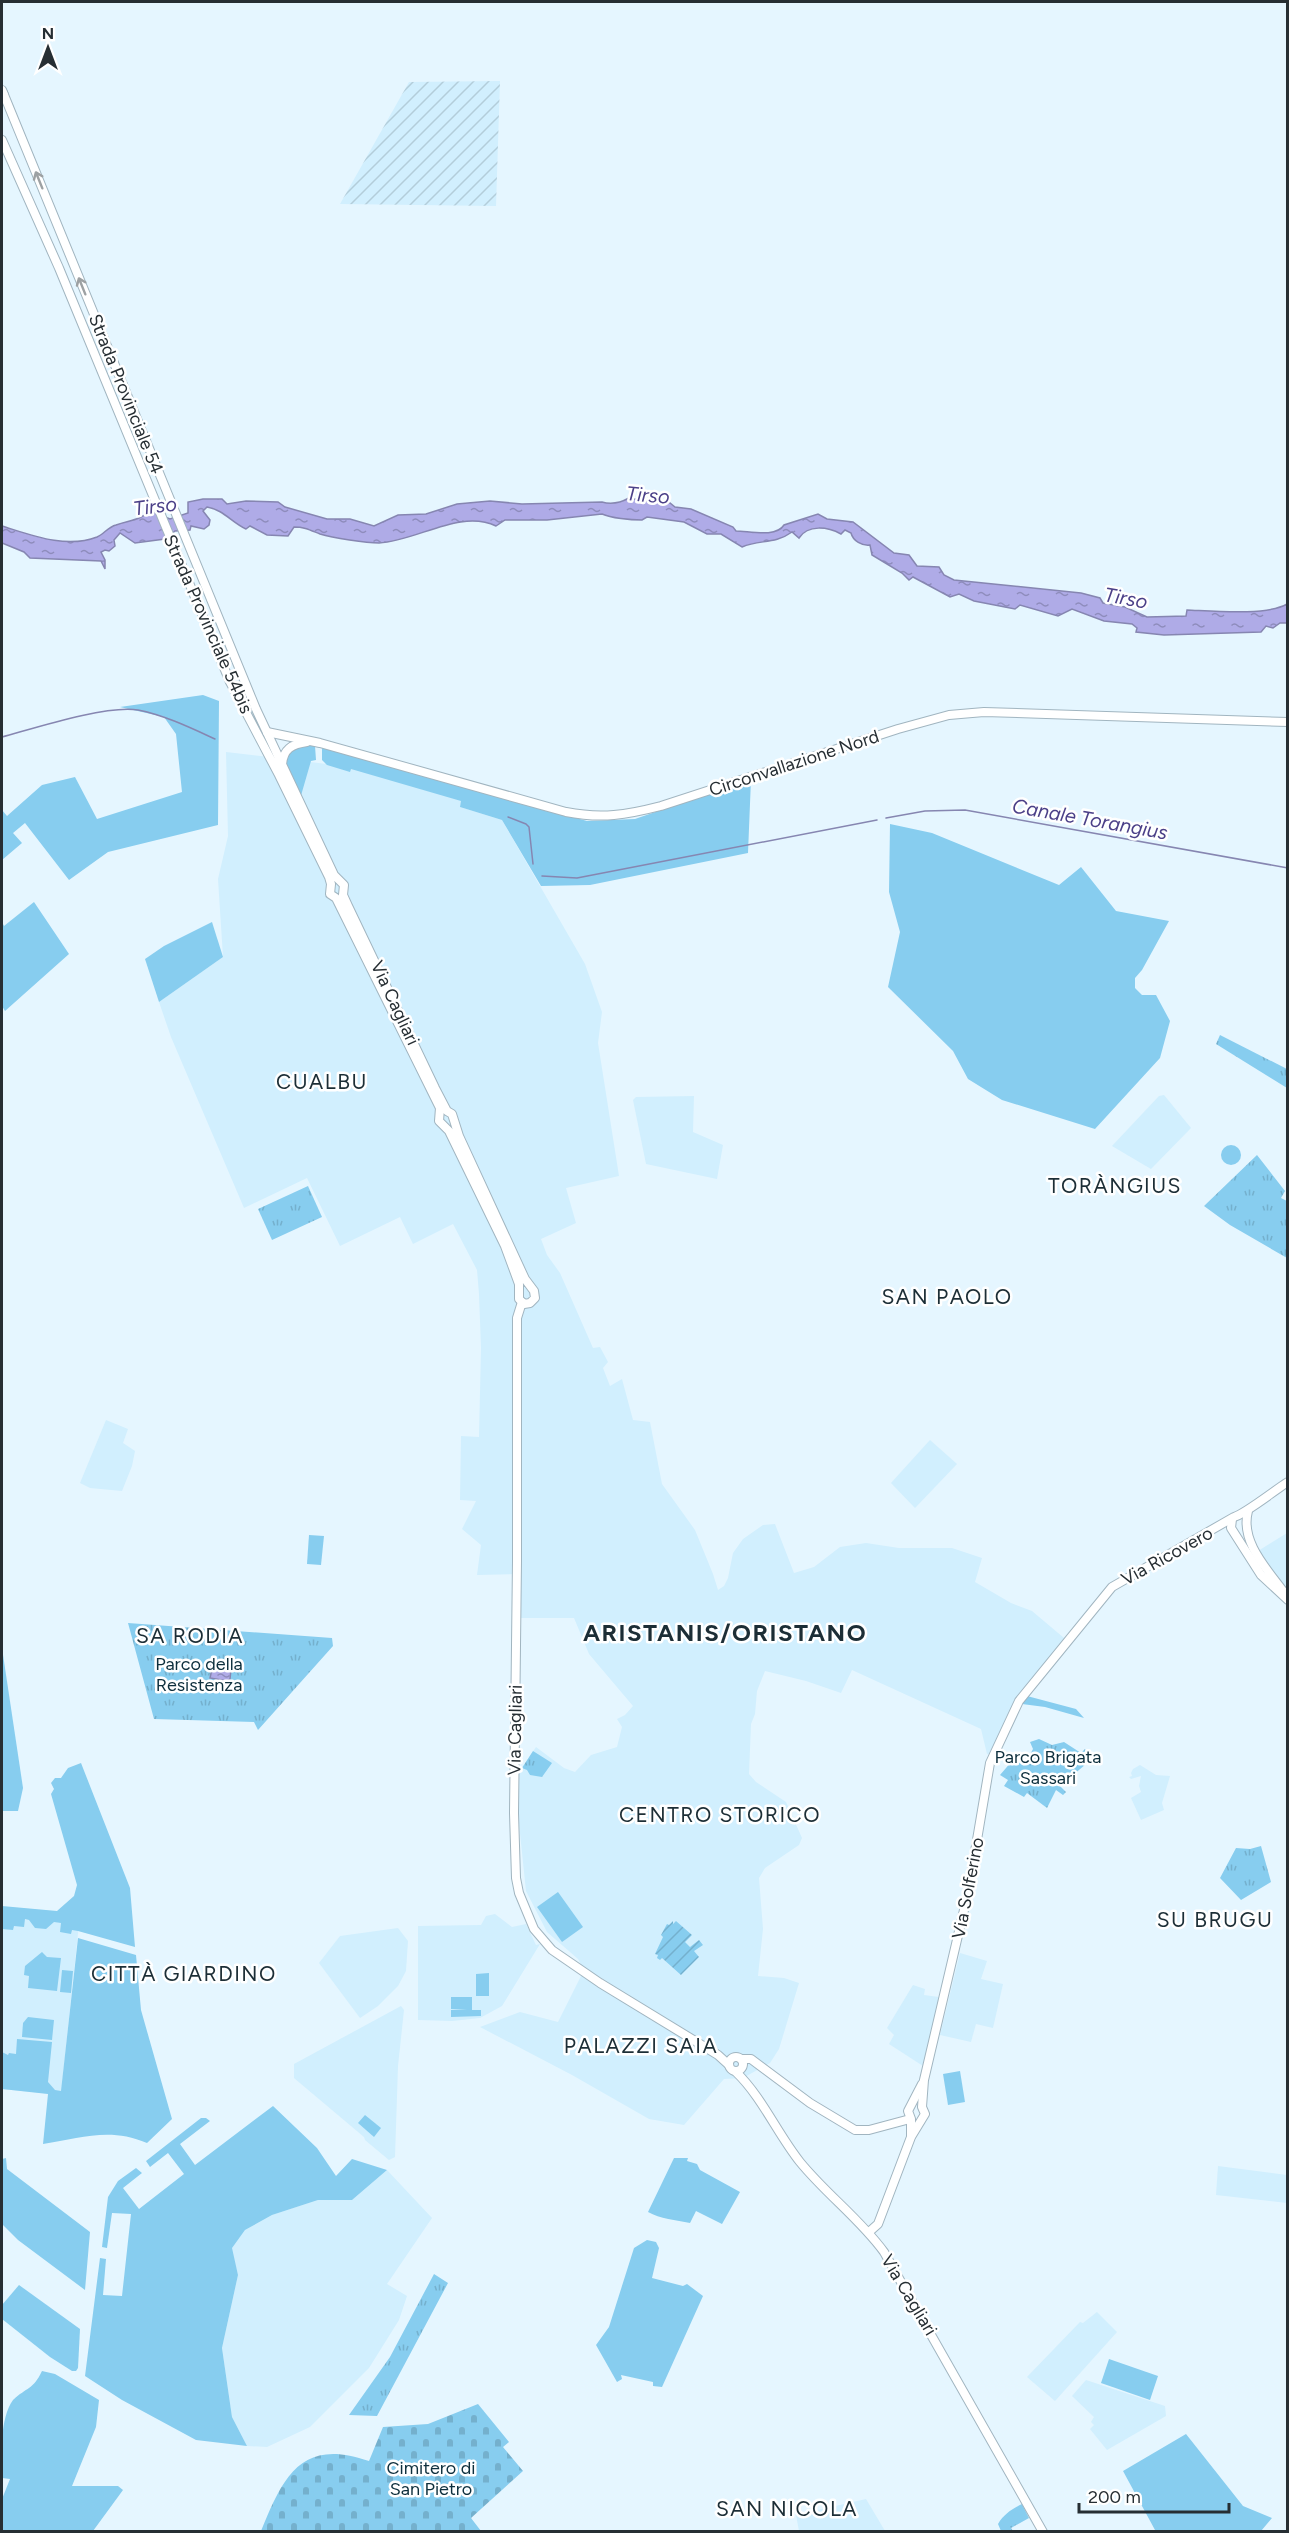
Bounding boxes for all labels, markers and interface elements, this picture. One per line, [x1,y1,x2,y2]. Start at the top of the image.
north arrow [18,18,78,78]
text: N [42,24,54,43]
one-way arrow [33,171,44,189]
one-way arrow [76,277,87,295]
street label: Strada Provinciale 54 [84,311,168,477]
water label: Tirso [625,481,671,509]
water label: Tirso [132,491,178,521]
street label: Strada Provinciale 54bis [159,531,257,717]
water label: Tirso [1102,582,1150,614]
street label: Circonvallazione Nord [706,725,882,801]
water label: Canale Torangius [1010,794,1170,845]
street label: Via Cagliari [366,957,424,1049]
district label: CUALBU [276,1069,368,1094]
district label: TORÀNGIUS [1048,1173,1182,1198]
district label: SAN PAOLO [881,1284,1013,1309]
street label: Via Ricovero [1117,1522,1217,1590]
district label: ARISTANIS/ORISTANO [583,1618,867,1647]
district label: SA RODIA [136,1623,244,1648]
park label: Parco della Resistenza [155,1653,243,1696]
street label: Via Cagliari [503,1685,527,1775]
park label: Parco Brigata Sassari [994,1746,1102,1789]
district label: CENTRO STORICO [619,1802,821,1827]
street label: Via Solferino [947,1835,989,1941]
district label: SU BRUGU [1157,1907,1273,1932]
district label: CITTÀ GIARDINO [91,1961,277,1986]
district label: PALAZZI SAIA [564,2033,718,2058]
street label: Via Cagliari [876,2251,942,2339]
park label: Cimitero di San Pietro [387,2457,475,2500]
scale bar [1079,2476,1229,2514]
text: 200 m [1088,2486,1141,2508]
district label: SAN NICOLA [716,2496,858,2521]

